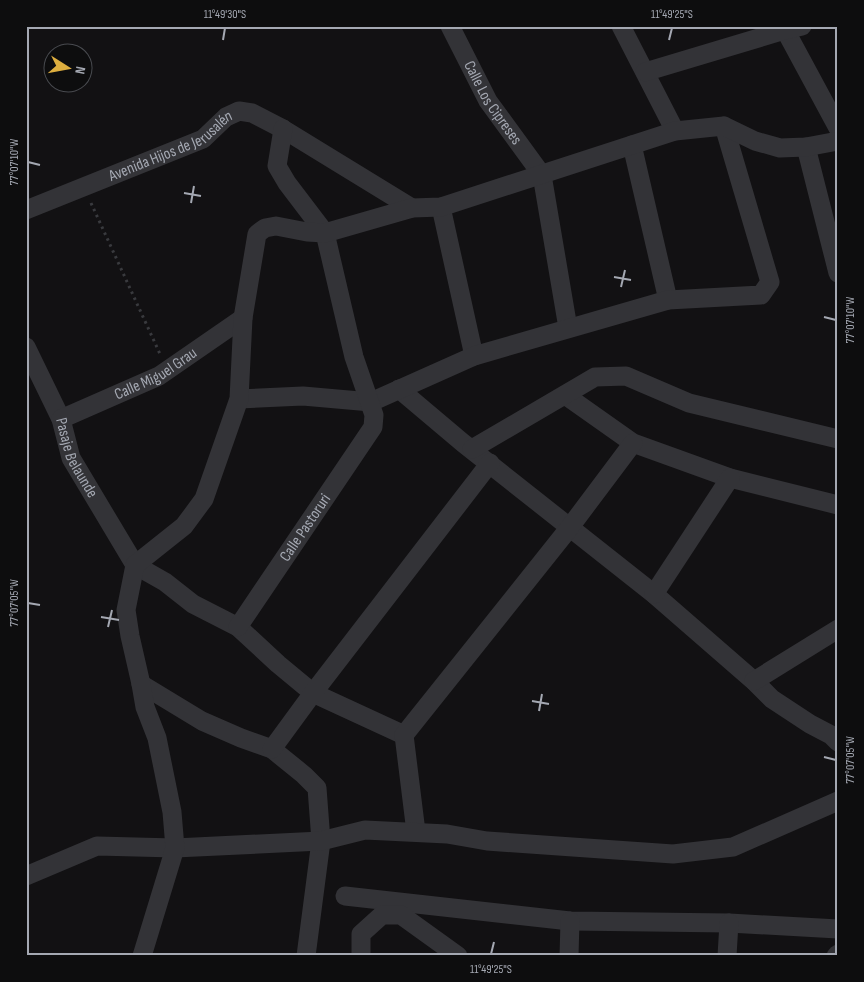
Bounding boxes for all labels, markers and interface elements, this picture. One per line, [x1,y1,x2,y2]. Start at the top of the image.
text: 11°49'30"S [204,7,246,22]
text: 11°49'25"S [651,7,693,22]
north arrow [42,42,92,92]
street label: Calle Los Cipreses [460,58,526,149]
text: N [71,65,89,76]
street label: Avenida Hijos de Jerusalén [105,106,235,186]
text: 77°07'10"W [7,138,22,185]
text: 77°07'10"W [843,296,858,343]
street label: Calle Miguel Grau [111,343,200,404]
street label: Pasaje Belaunde [52,416,102,501]
street label: Calle Pastoruri [276,490,335,565]
text: 77°07'05"W [7,579,22,627]
text: 77°07'05"W [843,736,858,784]
text: 11°49'25"S [470,962,512,977]

